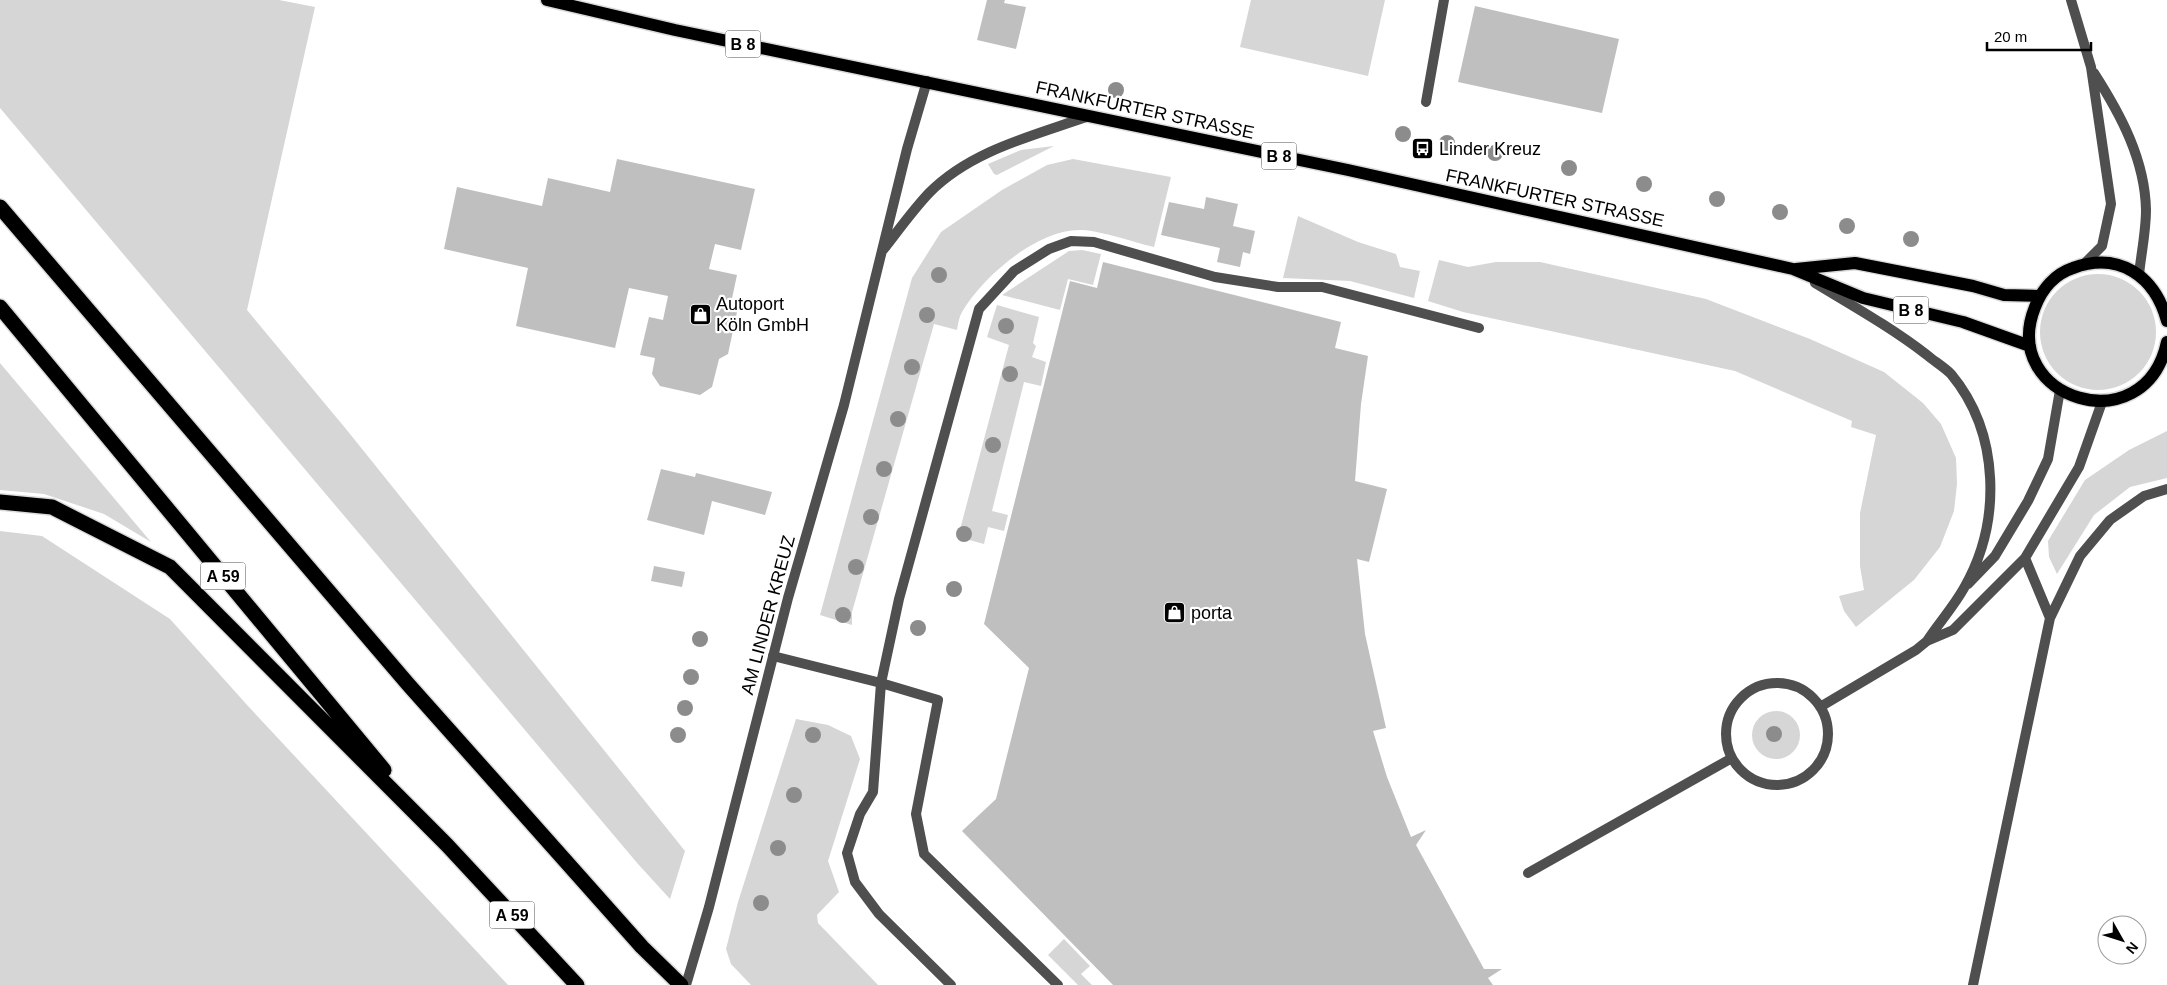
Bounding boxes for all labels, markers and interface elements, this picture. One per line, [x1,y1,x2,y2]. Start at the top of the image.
scale bar [1987,20,2091,52]
text: 20 m [1994,28,2027,45]
road number: B 8 [726,31,760,58]
street label: FRANKFURTER STRASSE [1034,77,1256,143]
bus stop icon: Linder Kreuz [1411,137,1435,161]
place label: Linder Kreuz [1439,139,1541,159]
road number: B 8 [1262,142,1296,170]
street label: FRANKFURTER STRASSE [1444,165,1666,231]
place label: Autoport Köln GmbH [716,294,809,335]
road number: B 8 [1894,296,1928,324]
shop icon: Autoport Köln GmbH [688,302,712,326]
street label: AM LINDER KREUZ [737,533,799,697]
road number: A 59 [200,562,246,590]
shop icon: porta [1163,601,1187,625]
place label: porta [1191,603,1233,623]
road number: A 59 [490,902,534,928]
north arrow [2097,915,2147,965]
text: N [2123,939,2142,957]

